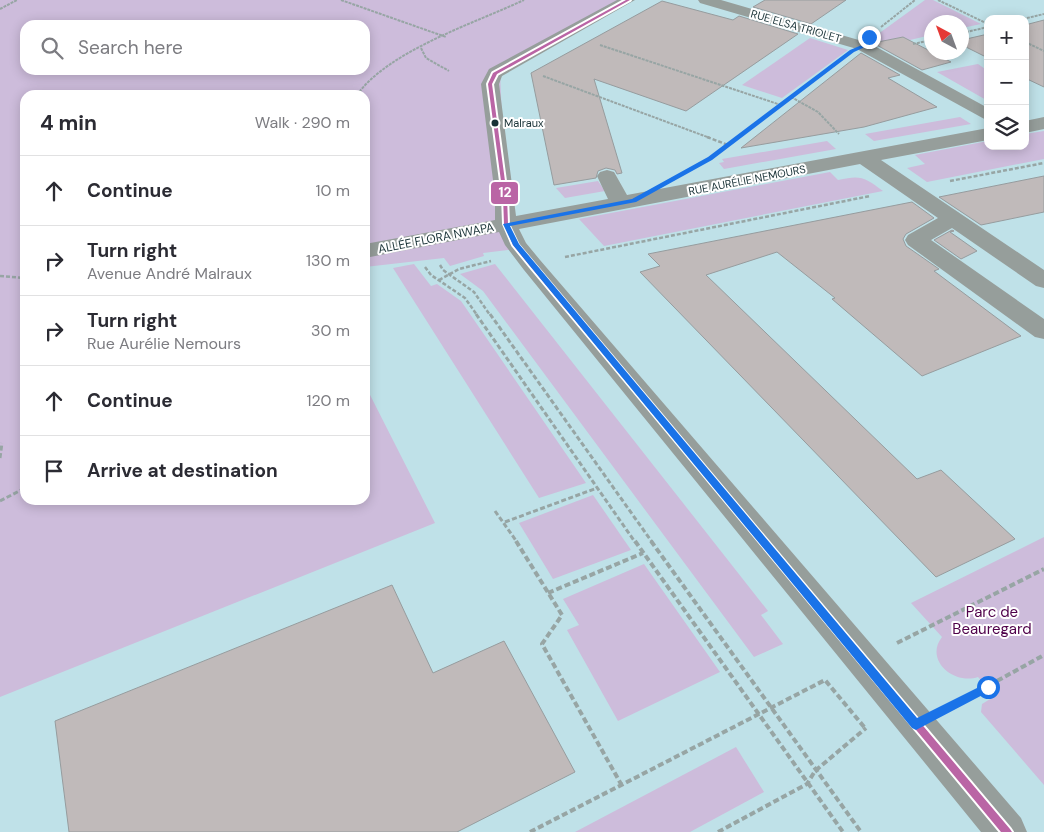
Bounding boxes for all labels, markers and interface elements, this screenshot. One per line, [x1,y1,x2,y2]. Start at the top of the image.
street label: RUE ELSA TRIOLET [749,6,843,46]
north arrow [924,15,969,60]
map controls [984,15,1029,150]
button: + [984,15,1029,60]
search box [20,20,370,75]
route end [858,26,881,49]
icon: search [38,34,66,62]
text: Search here [78,35,183,60]
button: − [984,60,1029,105]
button: layers [984,105,1029,150]
text: 4 min [40,109,97,137]
text: Walk · 290 m [255,112,350,133]
place label: Malraux [504,116,544,130]
marker: Malraux [490,118,500,128]
street label: RUE AURÉLIE NEMOURS [687,162,807,198]
icon: ahead [40,177,68,205]
text: Continue [87,178,173,203]
text: 10 m [316,180,350,201]
line badge: 12 [490,181,519,205]
text: 12 [498,183,512,201]
street label: ALLÉE FLORA NWAPA [377,219,495,257]
text: Turn right [87,238,177,263]
icon: right [40,247,68,275]
text: 130 m [306,250,350,271]
text: Avenue André Malraux [87,263,252,284]
text: Turn right [87,308,177,333]
icon: right [40,317,68,345]
text: 30 m [311,320,350,341]
text: Rue Aurélie Nemours [87,333,241,354]
icon: ahead [40,387,68,415]
text: Continue [87,388,173,413]
text: 120 m [306,390,350,411]
icon: arrive [40,457,68,485]
text: Arrive at destination [87,458,278,483]
park label: Parc de Beauregard [952,602,1032,639]
route start [977,676,1000,699]

